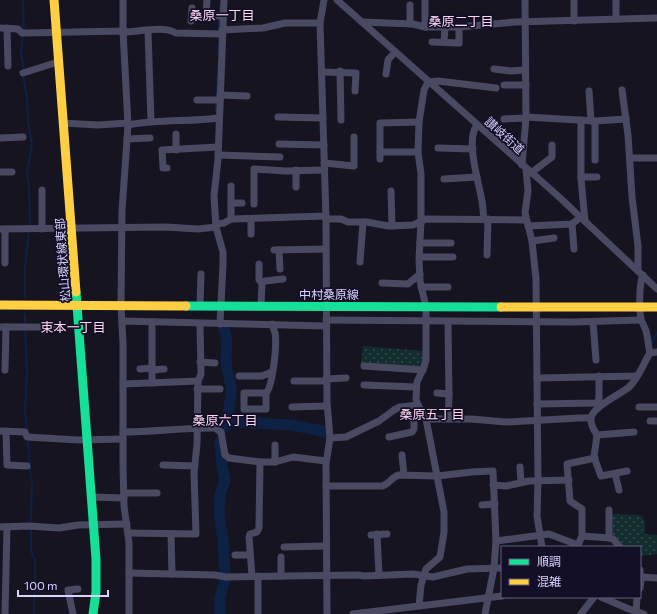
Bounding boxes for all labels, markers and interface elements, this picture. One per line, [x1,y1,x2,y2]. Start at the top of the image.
district label: 桑原一丁目 [189,7,255,23]
district label: 桑原二丁目 [428,13,494,29]
street label: 讃岐街道 [482,114,528,156]
street label: 松山環状線東部 [52,218,72,302]
street label: 中村桑原線 [299,287,359,301]
district label: 束本一丁目 [40,319,106,335]
district label: 桑原五丁目 [399,406,465,422]
district label: 桑原六丁目 [192,412,258,428]
legend [501,546,641,598]
text: 順調 [537,554,561,568]
scale bar [18,572,108,598]
text: 混雑 [537,574,561,588]
text: 100 m [24,578,58,592]

